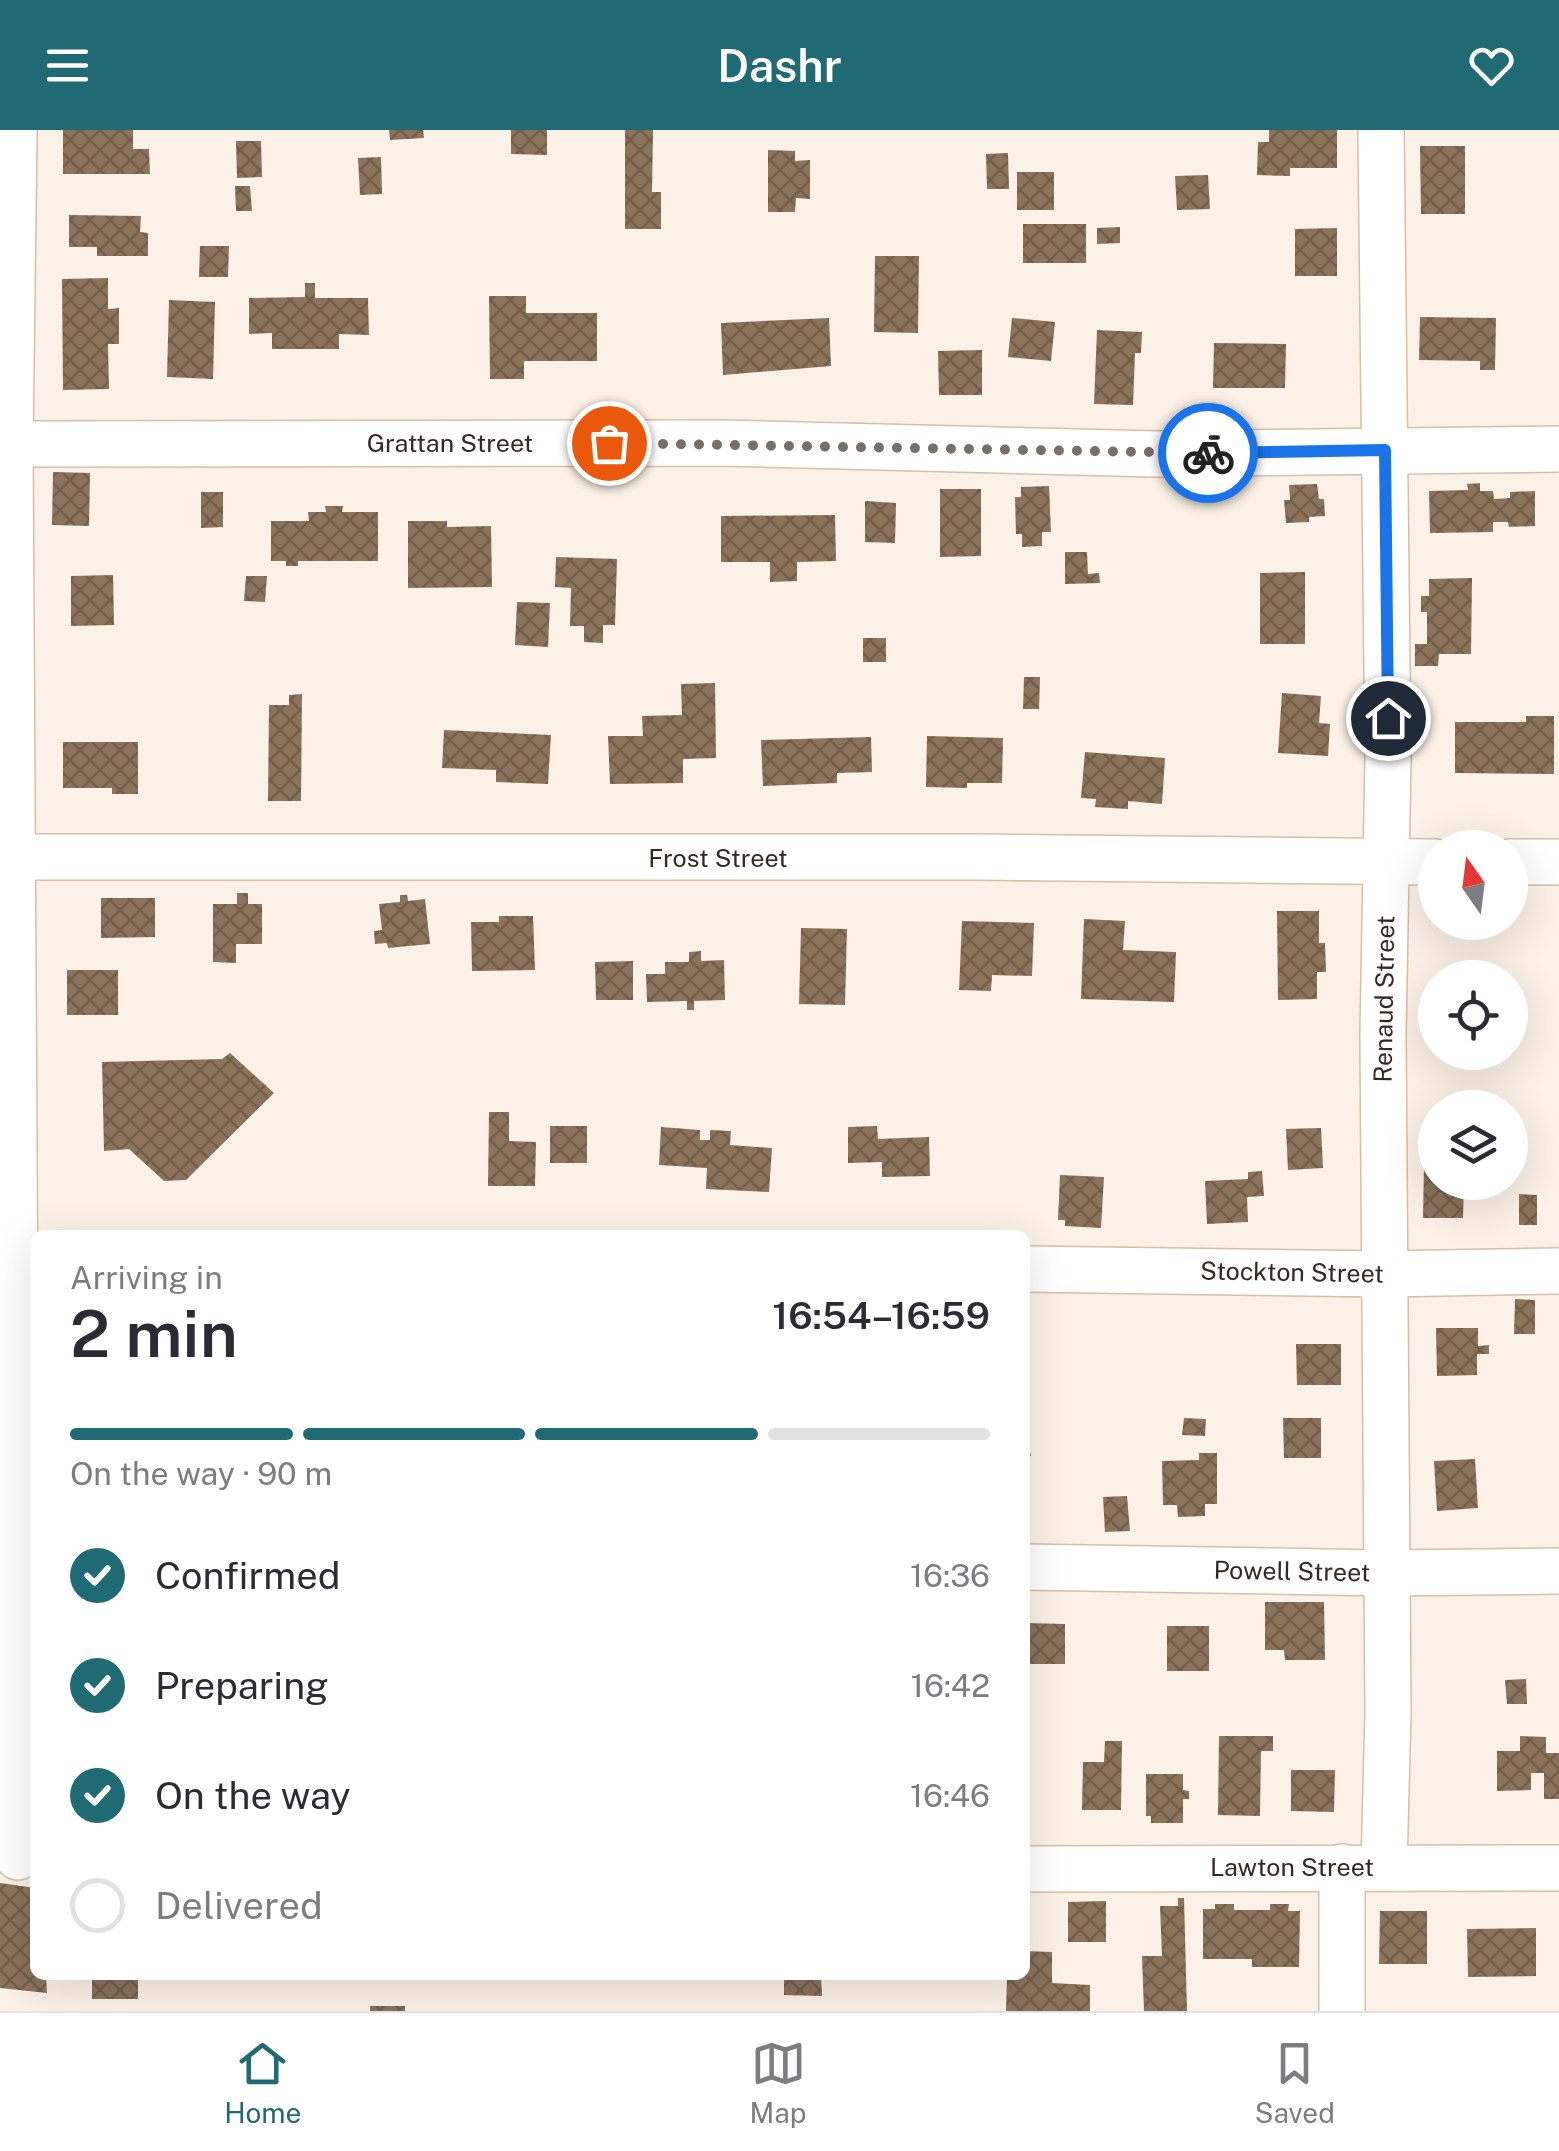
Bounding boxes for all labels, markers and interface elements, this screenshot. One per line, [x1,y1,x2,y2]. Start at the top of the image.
icon: menu [40,38,95,93]
icon: heart [1464,38,1519,93]
text: Dashr [717,39,842,92]
pin [567,401,652,486]
courier [1158,403,1258,503]
icon: bag [582,416,637,471]
icon: bike [1181,426,1236,481]
street label: Grattan Street [367,428,533,458]
pin [1346,676,1431,761]
icon: home [1361,691,1416,746]
north arrow [1418,830,1528,940]
map controls [1418,830,1528,1200]
street label: Frost Street [648,843,788,873]
street label: Renaud Street [1368,915,1400,1083]
button: locate [1418,960,1528,1070]
button: layers [1418,1090,1528,1200]
street label: Stockton Street [1200,1255,1384,1289]
text: Arriving in [70,1259,223,1296]
text: 16:54–16:59 [772,1293,990,1338]
text: 2 min [70,1295,238,1372]
text: On the way · 90 m [70,1455,332,1492]
icon: check [70,1548,125,1603]
text: Confirmed [155,1553,340,1598]
street label: Powell Street [1213,1555,1371,1587]
text: 16:36 [910,1557,990,1594]
icon: check [70,1658,125,1713]
text: Preparing [155,1663,329,1708]
text: 16:42 [911,1667,990,1704]
icon: check [70,1768,125,1823]
text: On the way [155,1773,351,1818]
text: 16:46 [910,1777,990,1814]
street label: Lawton Street [1210,1852,1374,1882]
text: Delivered [155,1883,323,1928]
tab: Home [224,2036,301,2129]
tab: Map [750,2036,806,2129]
tab: Saved [1255,2036,1335,2129]

